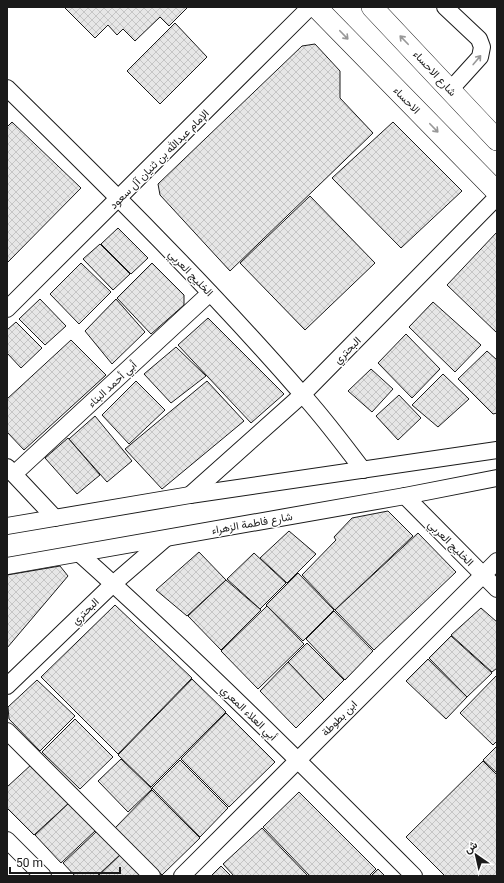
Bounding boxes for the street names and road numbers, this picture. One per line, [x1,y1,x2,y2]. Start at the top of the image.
street label: شارع الاحساء [409,48,459,100]
street label: الاحساء [391,84,423,117]
street label: الإمام عبدالله بن ثنيان آل سعود [107,107,212,212]
street label: الخليج العربي [163,248,216,301]
street label: البحتري [331,334,366,369]
street label: أبي أحمد البناء [85,358,142,412]
street label: شارع فاطمة الزهراء [211,510,294,538]
street label: الخليج العربي [423,518,476,571]
street label: البحتري [69,595,104,630]
street label: أبي العلاء المعري [216,683,280,746]
street label: ابن بطوطة [319,698,360,739]

